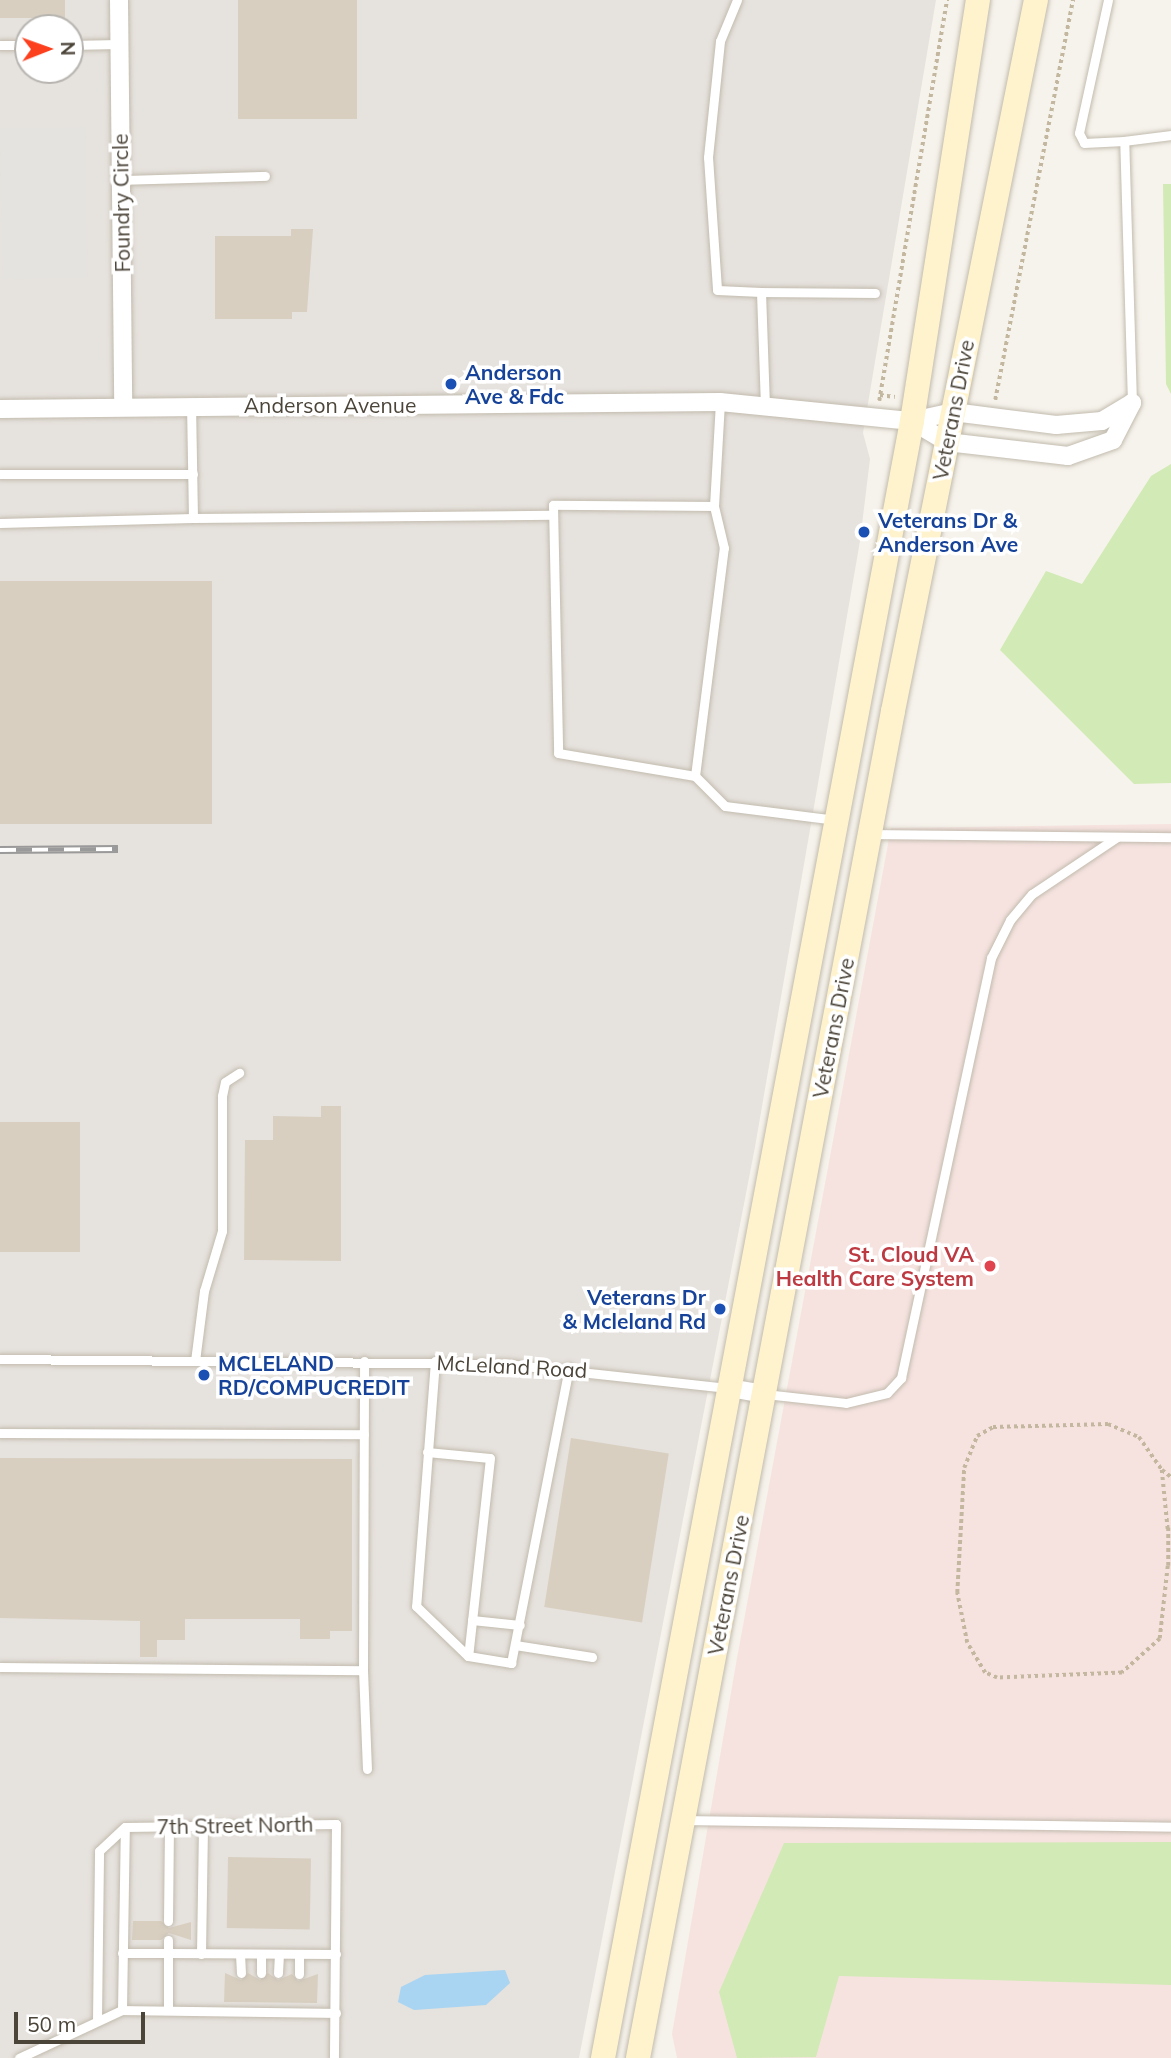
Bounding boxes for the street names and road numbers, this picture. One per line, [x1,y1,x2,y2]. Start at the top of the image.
street label: Foundry Circle [107,133,135,273]
street label: Veterans Drive [927,338,979,482]
street label: Anderson Avenue [244,392,416,418]
street label: Veterans Drive [807,956,859,1100]
street label: McLeland Road [436,1349,588,1383]
street label: Veterans Drive [702,1513,754,1657]
street label: 7th Street North [156,1811,314,1839]

